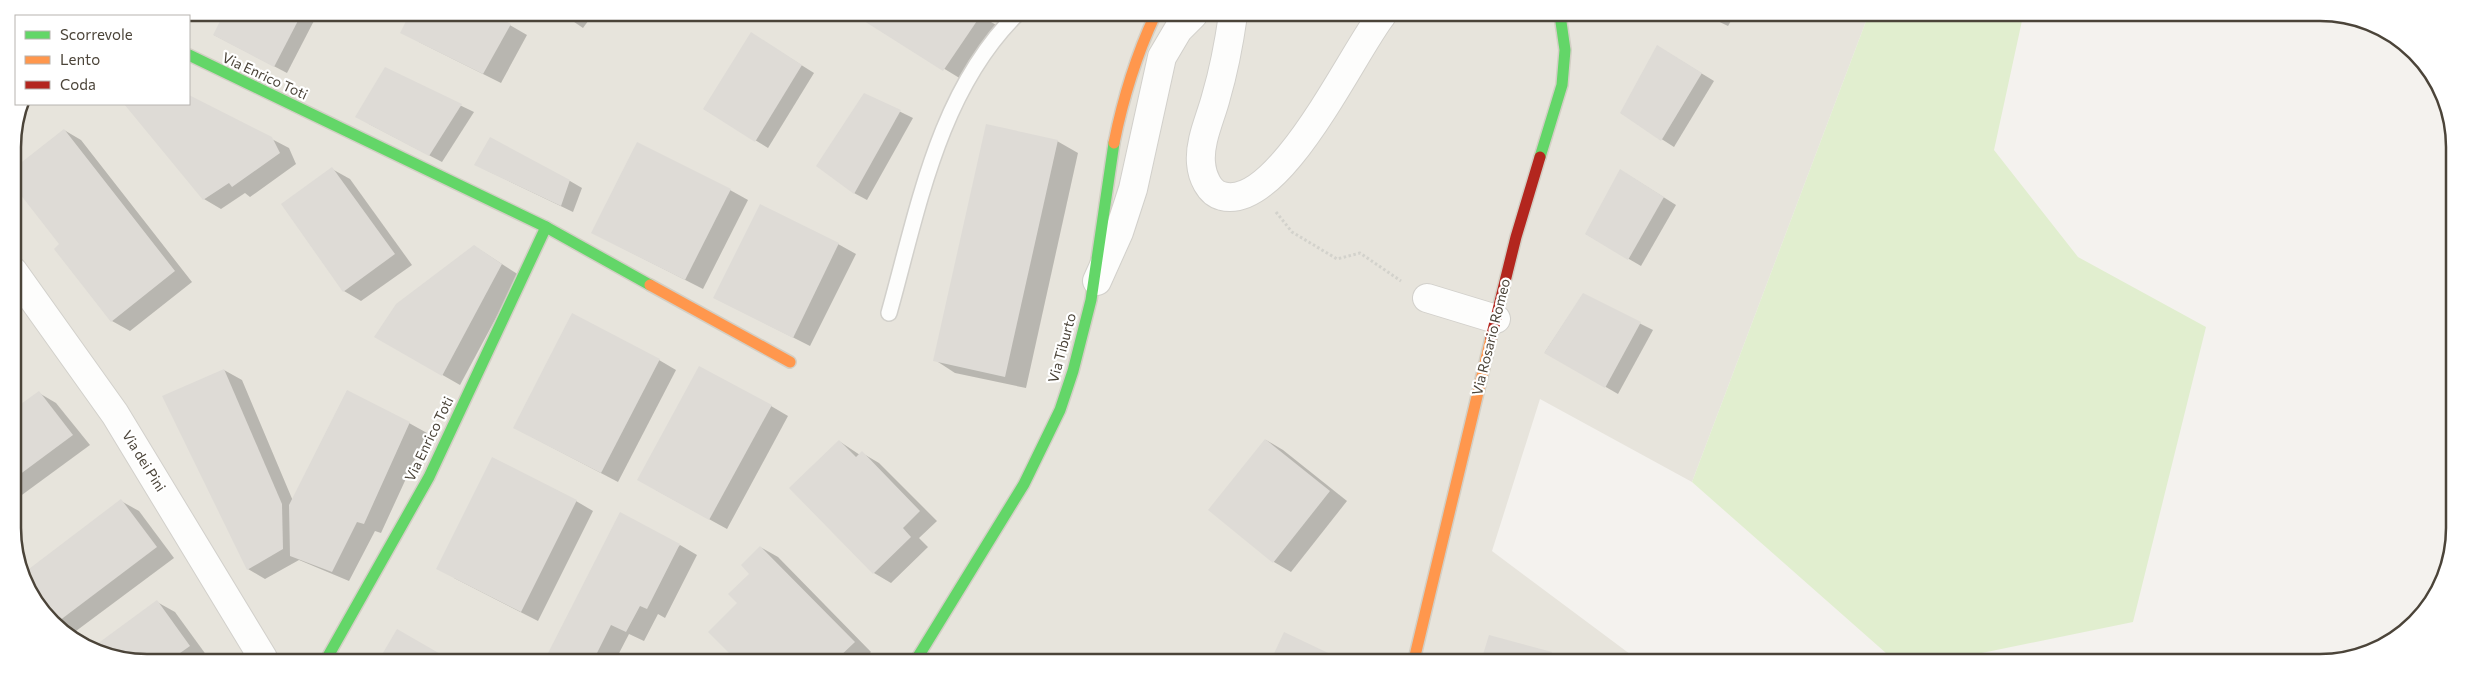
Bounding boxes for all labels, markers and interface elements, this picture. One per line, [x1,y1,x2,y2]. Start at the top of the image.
legend [15,15,190,105]
text: Scorrevole [60,25,133,43]
street label: Via Enrico Toti [220,48,311,103]
text: Lento [60,50,100,68]
text: Coda [60,75,96,93]
street label: Via Rosario Romeo [1468,277,1513,397]
street label: Via Tiburto [1044,311,1079,385]
street label: Via Enrico Toti [401,394,456,484]
street label: Via dei Pini [119,427,170,494]

